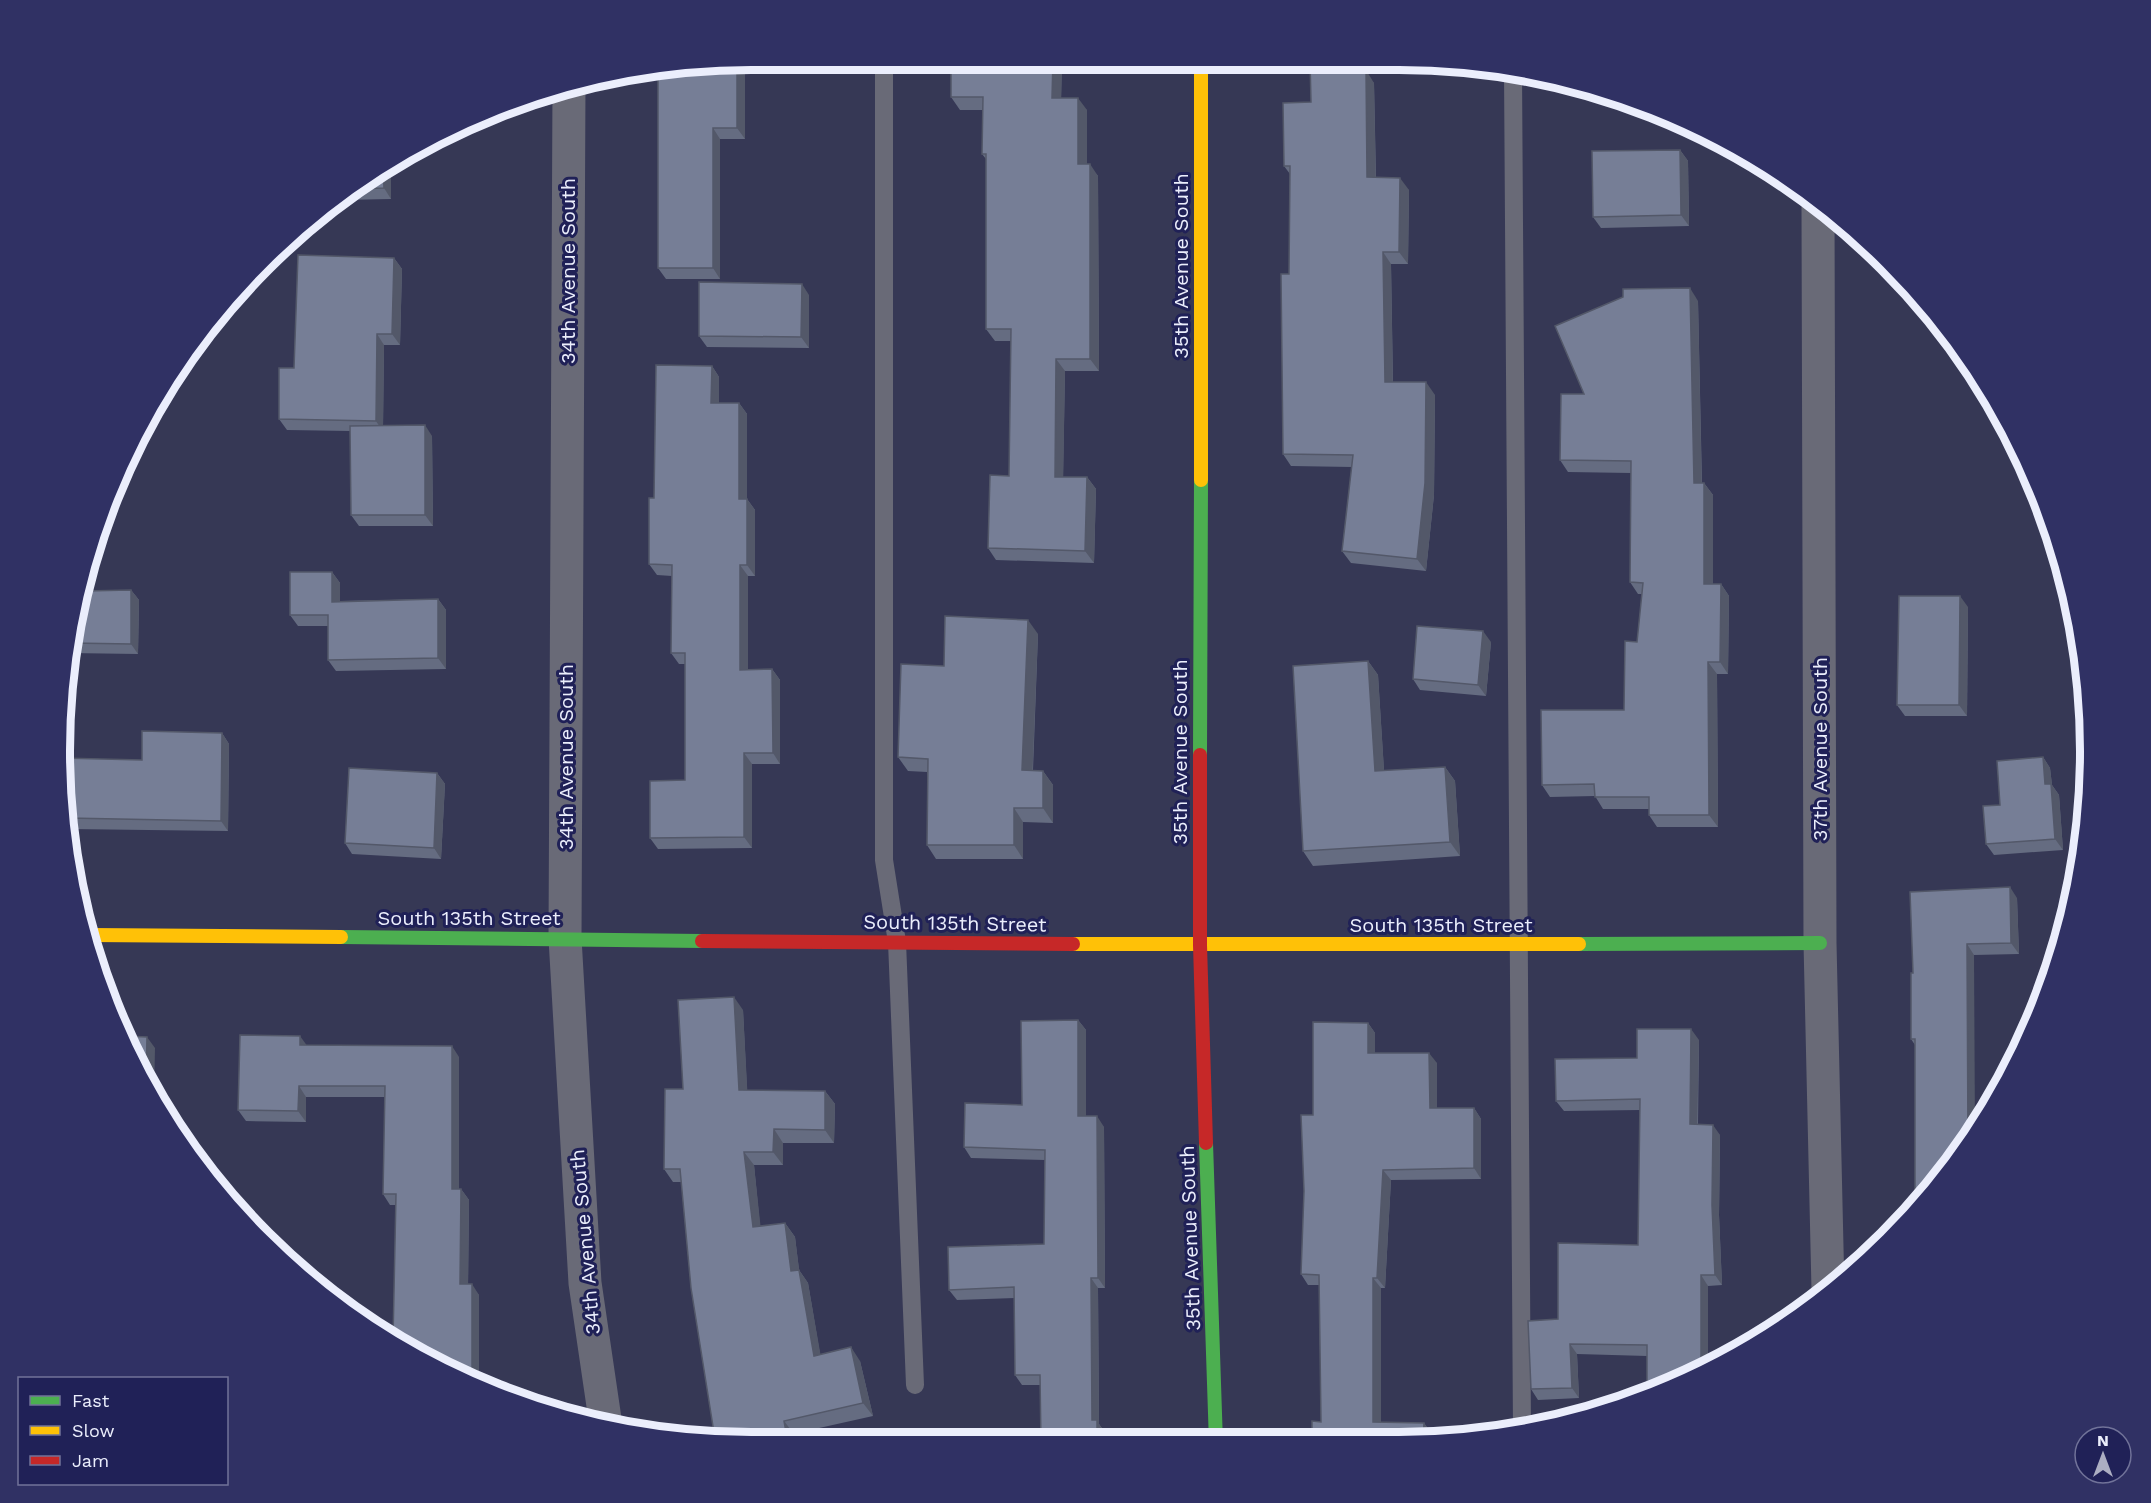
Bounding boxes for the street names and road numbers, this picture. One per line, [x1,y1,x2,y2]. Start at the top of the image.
street label: 35th Avenue South [1169,173,1193,359]
street label: 34th Avenue South [556,178,580,364]
street label: 37th Avenue South [1808,657,1832,841]
street label: 35th Avenue South [1168,659,1192,845]
street label: 34th Avenue South [554,664,578,850]
street label: South 135th Street [377,906,561,930]
street label: South 135th Street [863,909,1047,937]
street label: South 135th Street [1349,913,1533,937]
street label: 35th Avenue South [1175,1145,1205,1331]
street label: 34th Avenue South [565,1148,605,1336]

